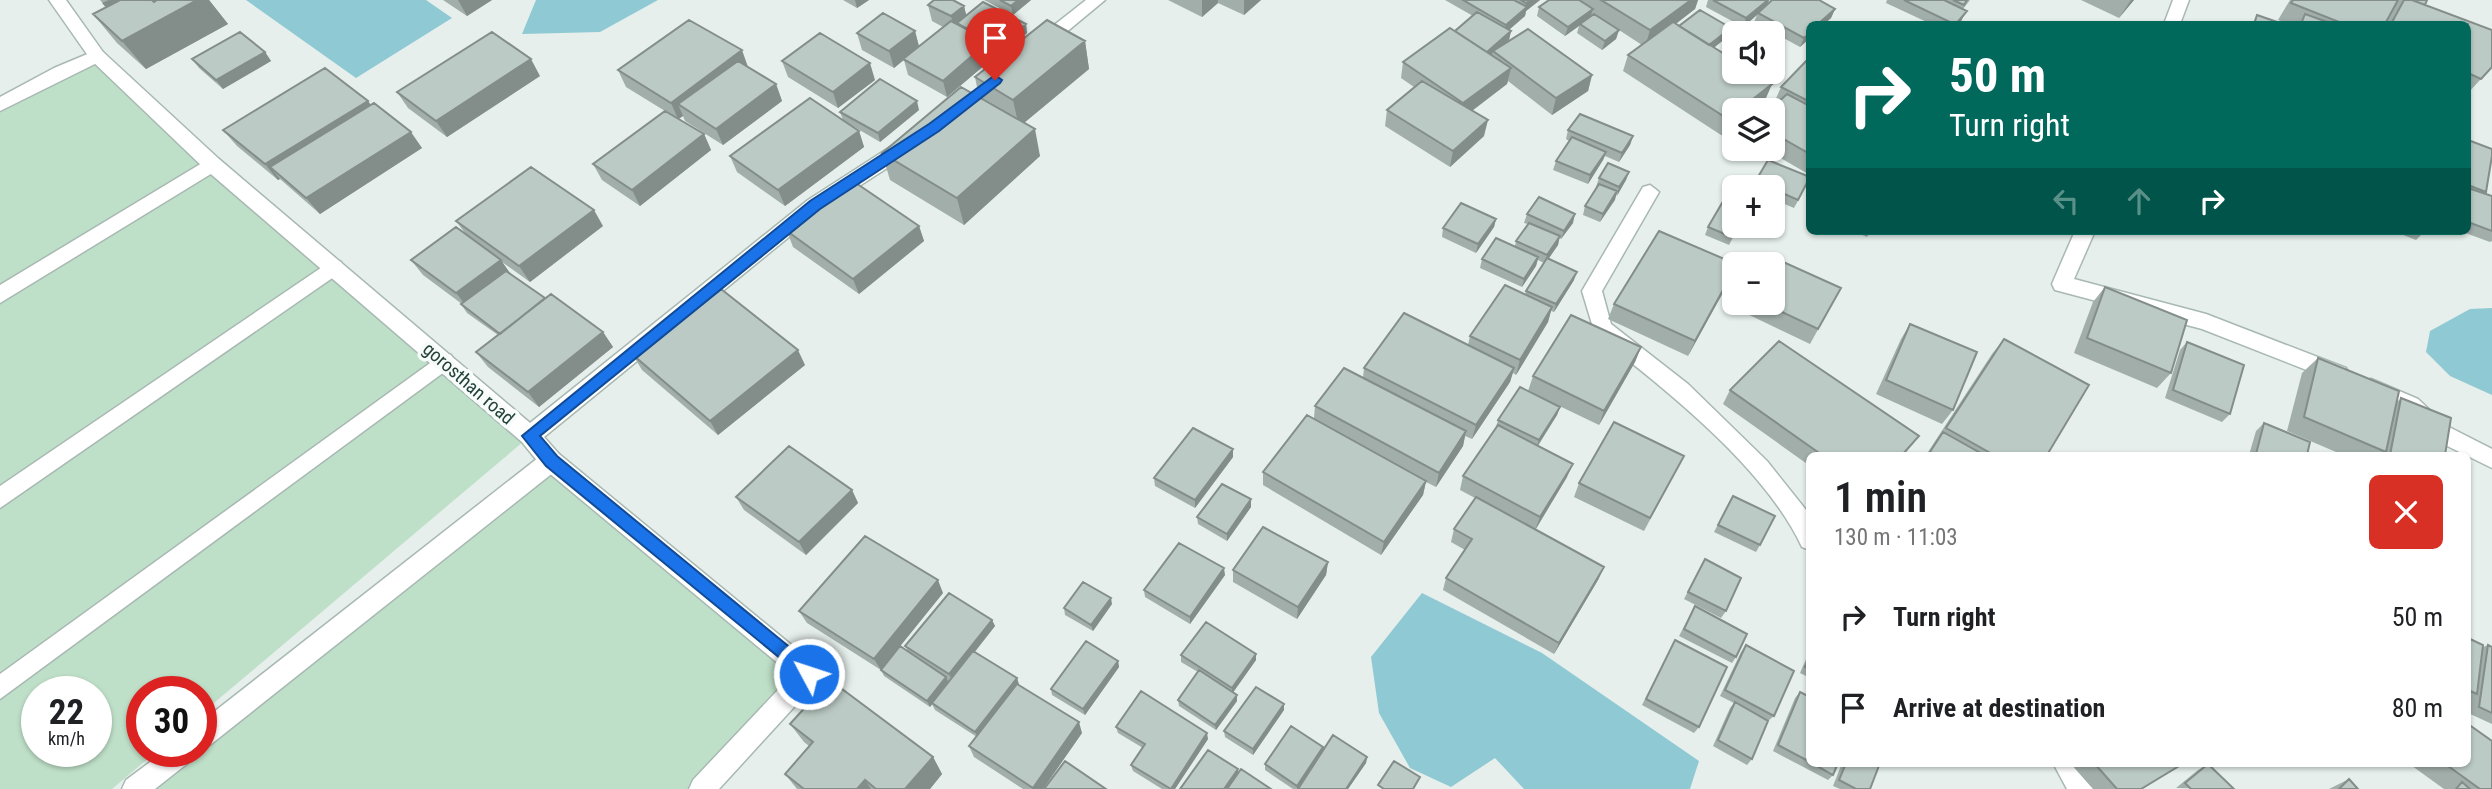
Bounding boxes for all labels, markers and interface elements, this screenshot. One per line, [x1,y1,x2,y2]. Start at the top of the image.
pin [965,8,1025,80]
icon: arrive [976,19,1014,57]
map controls [1722,21,1785,315]
button: sound [1722,21,1785,84]
text: 50 m [1949,47,2046,104]
icon: right [1834,49,1925,140]
button: layers [1722,98,1785,161]
text: Turn right [1949,106,2070,144]
button: + [1722,175,1785,238]
icon: left [2047,182,2085,220]
icon: ahead [2120,182,2158,220]
icon: right [2193,182,2231,220]
button: − [1722,252,1785,315]
street label: gorosthan road [418,337,519,429]
text: 1 min [1834,473,1927,522]
button: close [2369,475,2443,549]
text: 130 m · 11:03 [1834,524,1958,551]
icon: right [1834,598,1872,636]
text: Turn right [1893,602,1995,632]
text: 50 m [2392,602,2443,632]
position arrow [772,637,846,711]
speed limit sign: 30 [126,676,217,767]
icon: arrive [1834,689,1872,727]
text: 22 [49,692,84,733]
text: Arrive at destination [1893,693,2105,723]
text: 80 m [2392,693,2443,723]
text: km/h [48,728,85,749]

